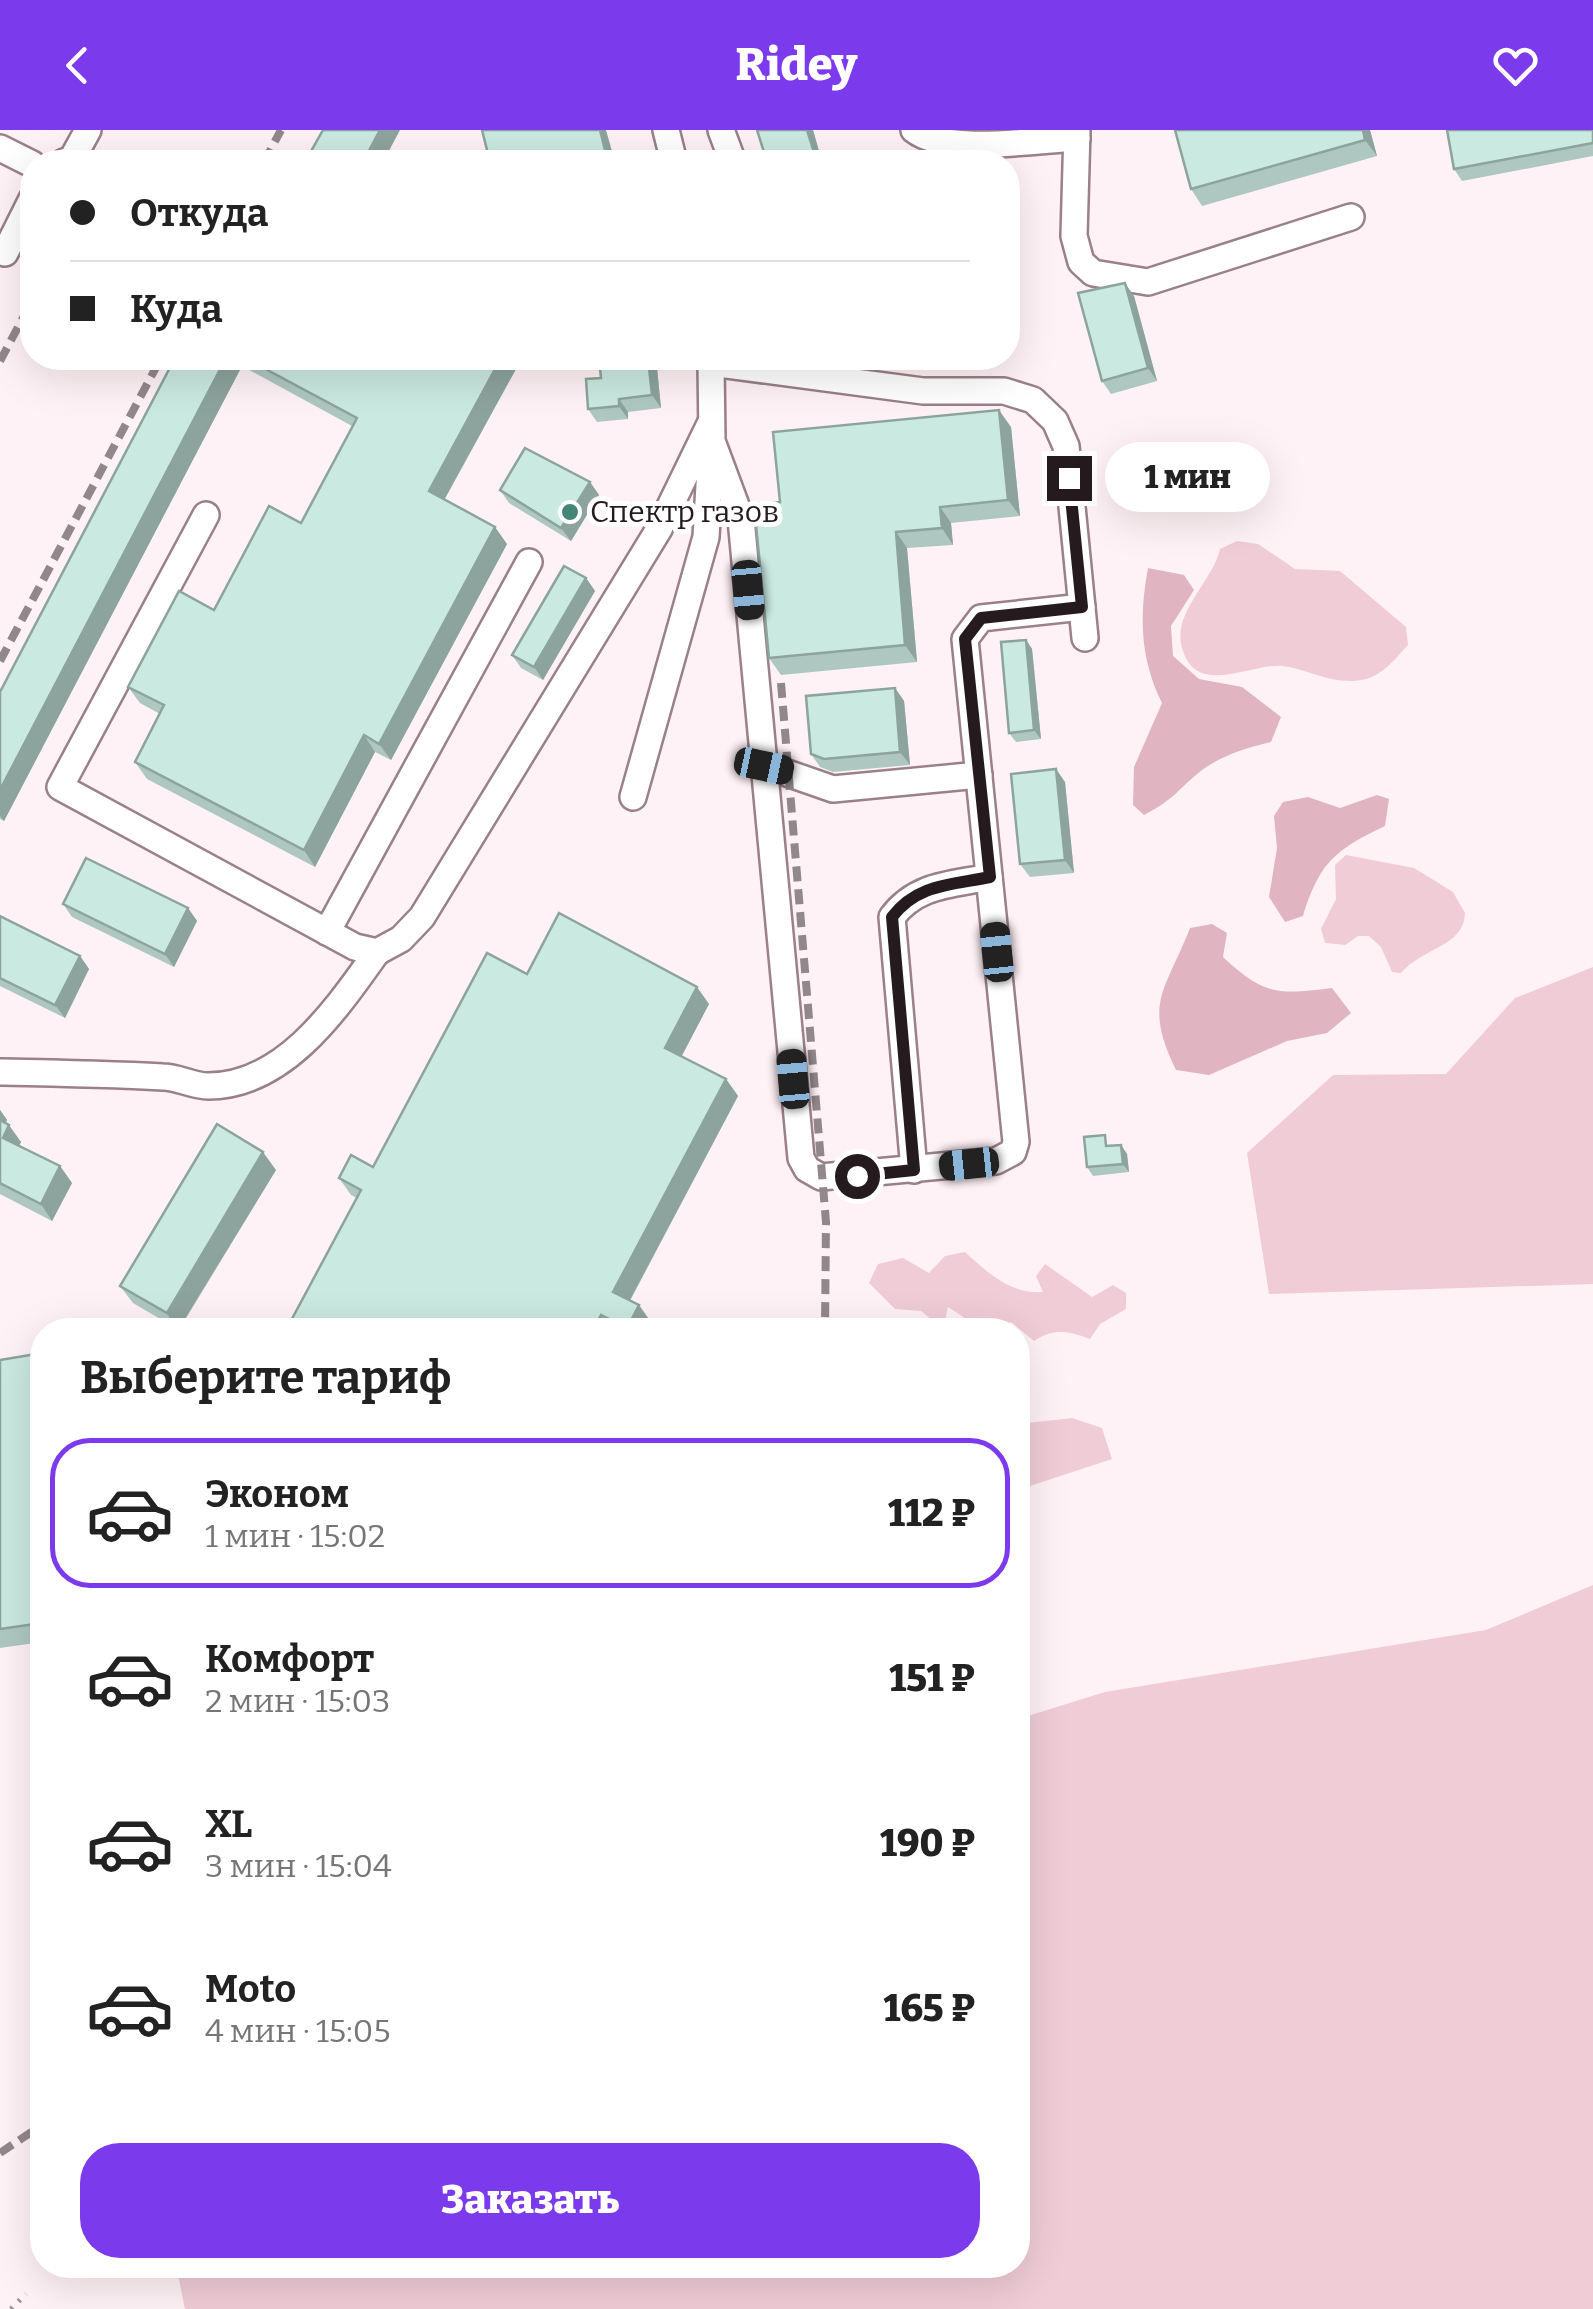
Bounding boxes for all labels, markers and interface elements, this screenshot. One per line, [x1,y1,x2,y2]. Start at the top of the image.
icon: back [50,38,105,93]
text: Ridey [736,38,857,92]
icon: heart [1488,38,1543,93]
text: Откуда [130,190,268,236]
text: Куда [130,286,223,332]
callout: 1 мин [1104,443,1269,513]
route end [1047,456,1092,501]
text: 1 мин [1144,458,1231,496]
place label: Спектр газов [590,494,779,530]
marker: Спектр газов [559,501,581,523]
car [730,559,766,621]
car [732,745,796,787]
car [979,921,1015,983]
car [775,1048,811,1110]
car [938,1146,1000,1182]
route start [835,1154,880,1199]
text: Выберите тариф [80,1351,451,1405]
icon: car [85,1468,175,1558]
text: Эконом [205,1471,349,1517]
text: 112 ₽ [888,1490,975,1536]
text: 1 мин · 15:02 [205,1517,385,1555]
icon: car [85,1633,175,1723]
text: Комфорт [205,1636,374,1682]
text: 151 ₽ [889,1655,975,1701]
text: 2 мин · 15:03 [205,1682,390,1720]
icon: car [85,1798,175,1888]
text: XL [205,1801,252,1847]
text: 190 ₽ [880,1820,975,1866]
text: 3 мин · 15:04 [205,1847,392,1885]
icon: car [85,1963,175,2053]
text: Moto [205,1966,296,2012]
text: 165 ₽ [884,1985,975,2031]
text: 4 мин · 15:05 [205,2012,390,2050]
button: Заказать [80,2143,980,2258]

